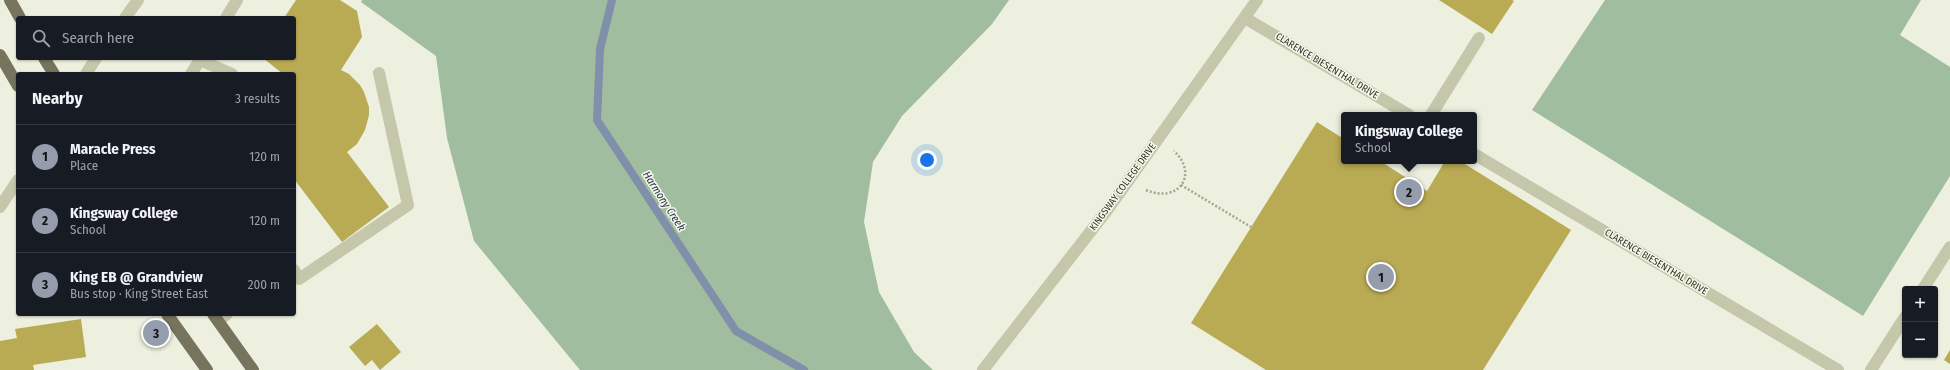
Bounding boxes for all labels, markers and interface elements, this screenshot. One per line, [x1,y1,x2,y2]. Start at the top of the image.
search box [16,16,296,60]
icon: search [30,27,52,49]
text: Search here [62,29,134,47]
street label: CLARENCE BIESENTHAL DRIVE [1273,30,1381,102]
text: Nearby [32,88,83,109]
text: 3 results [235,91,280,106]
popup [1341,112,1477,164]
text: Kingsway College [1355,122,1463,140]
text: Maracle Press [70,140,156,158]
text: School [1355,140,1391,155]
street label: KINGSWAY COLLEGE DRIVE [1087,141,1159,233]
text: 1 [42,149,48,164]
text: 120 m [249,149,280,164]
your location [917,150,937,170]
text: Place [70,158,98,173]
water label: Harmony Creek [640,169,688,234]
pin: 2 [1396,177,1422,207]
text: Kingsway College [70,204,178,222]
text: 2 [42,213,48,228]
text: 120 m [249,213,280,228]
text: School [70,222,106,237]
street label: CLARENCE BIESENTHAL DRIVE [1602,226,1710,298]
pin: 1 [1368,262,1394,292]
text: King EB @ Grandview [70,268,203,286]
text: 3 [42,277,48,292]
text: 200 m [248,277,280,292]
text: Bus stop · King Street East [70,286,208,301]
map controls [1902,286,1938,358]
button: + [1902,286,1938,322]
pin: 3 [143,318,169,348]
button: − [1902,322,1938,358]

